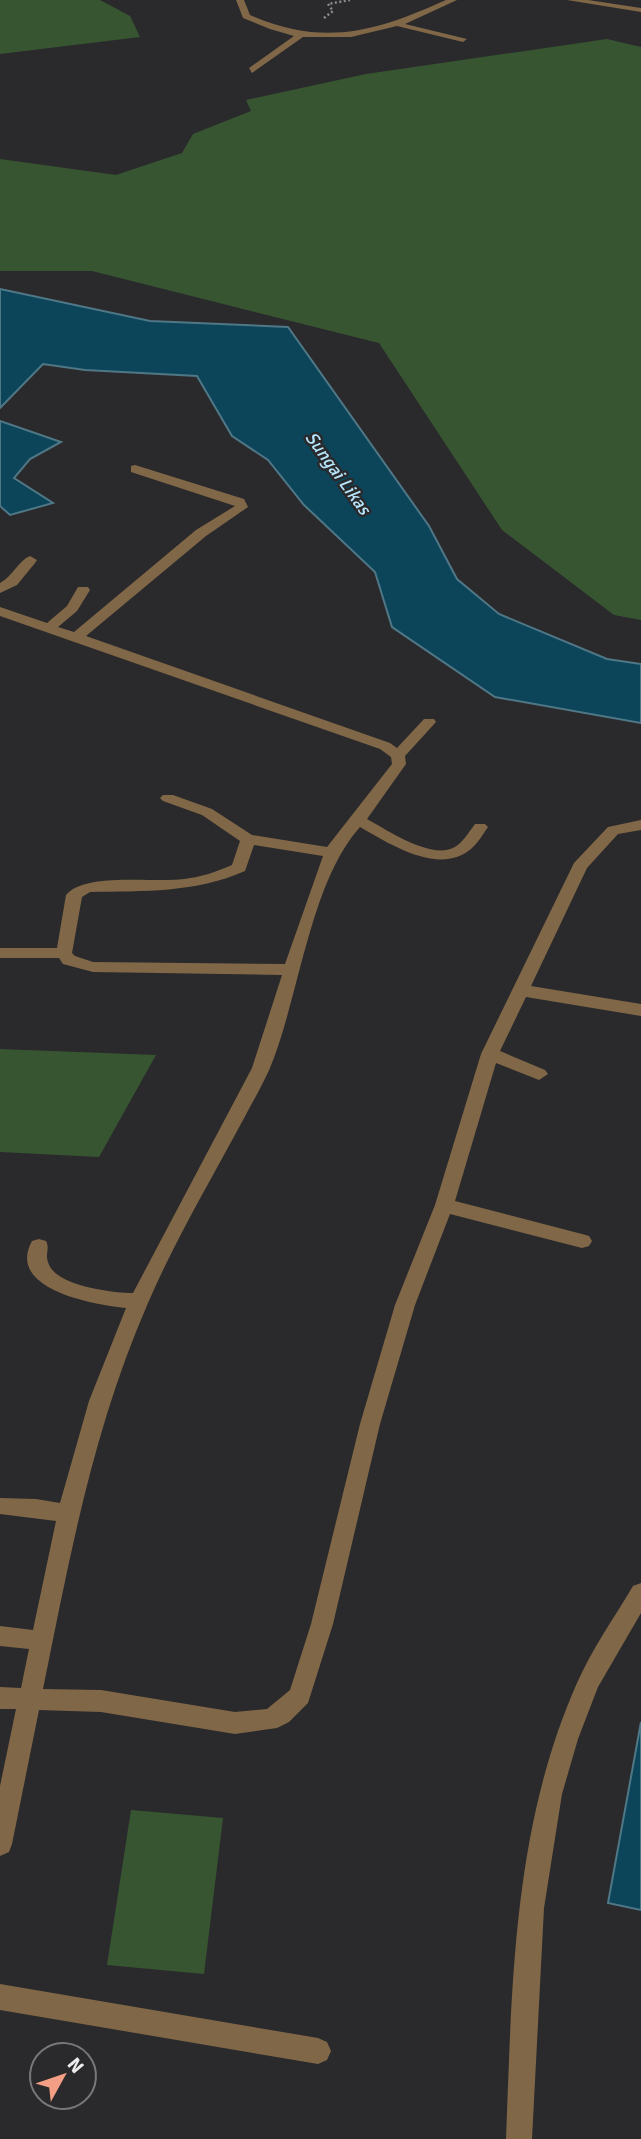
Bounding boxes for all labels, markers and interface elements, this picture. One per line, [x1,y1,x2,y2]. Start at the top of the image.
water label: Sungai Likas [301,427,377,520]
north arrow [28,2041,98,2111]
text: N [62,2053,89,2078]

